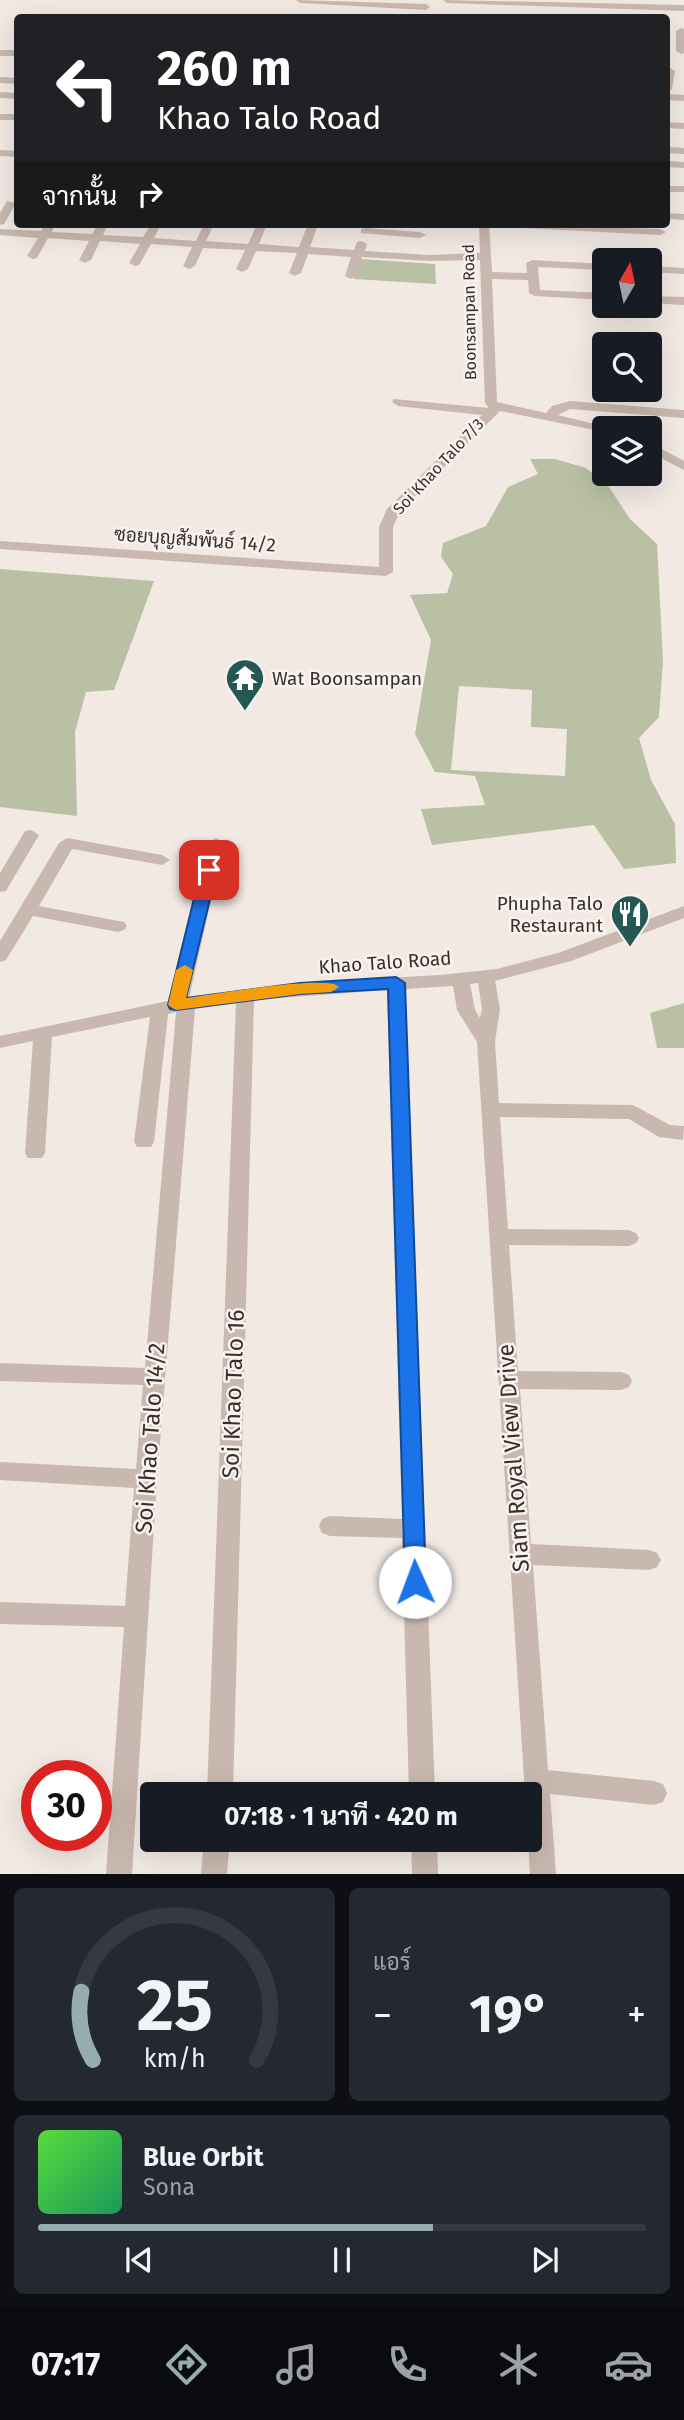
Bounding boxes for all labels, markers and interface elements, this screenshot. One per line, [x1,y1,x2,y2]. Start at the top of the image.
text: 260 m [157,39,292,98]
icon: left [42,42,133,133]
text: Khao Talo Road [157,99,381,137]
icon: right [131,175,169,213]
text: จากนั้น [42,181,117,212]
street label: Boonsampan Road [459,244,480,380]
north arrow [592,248,662,318]
map controls [592,248,662,486]
button: search [592,332,662,402]
street label: Soi Khao Talo 7/3 [389,414,488,518]
button: layers [592,416,662,486]
street label: ซอยบุญสัมพันธ์ 14/2 [113,521,277,558]
temple icon: Wat Boonsampan [224,657,266,712]
place label: Wat Boonsampan [272,667,422,690]
pin [179,840,239,900]
icon: arrive [190,851,228,889]
place label: Phupha Talo Restaurant [497,892,603,937]
restaurant icon: Phupha Talo Restaurant [609,893,651,948]
street label: Khao Talo Road [318,946,452,979]
street label: Soi Khao Talo 16 [216,1309,250,1479]
street label: Soi Khao Talo 14/2 [129,1342,171,1534]
street label: Siam Royal View Drive [491,1343,535,1573]
position arrow [378,1545,452,1619]
speed limit sign: 30 [21,1760,112,1851]
text: 07:18 · 1 นาที · 420 m [224,1801,458,1832]
text: แอร์ [373,1948,411,1976]
text: 25 [136,1963,213,2050]
text: 19° [469,1983,550,2046]
text: − [373,1992,392,2038]
text: + [627,1992,646,2038]
text: km/h [144,2044,205,2074]
text: Blue Orbit [143,2142,263,2173]
text: Sona [143,2173,195,2201]
icon: previous [120,2241,158,2279]
icon: pause [323,2241,361,2279]
icon: next [526,2241,564,2279]
icon: directions [162,2340,211,2389]
icon: music [272,2340,321,2389]
icon: phone [383,2340,432,2389]
icon: climate [494,2340,543,2389]
icon: car [604,2340,653,2389]
text: 07:17 [31,2345,100,2383]

